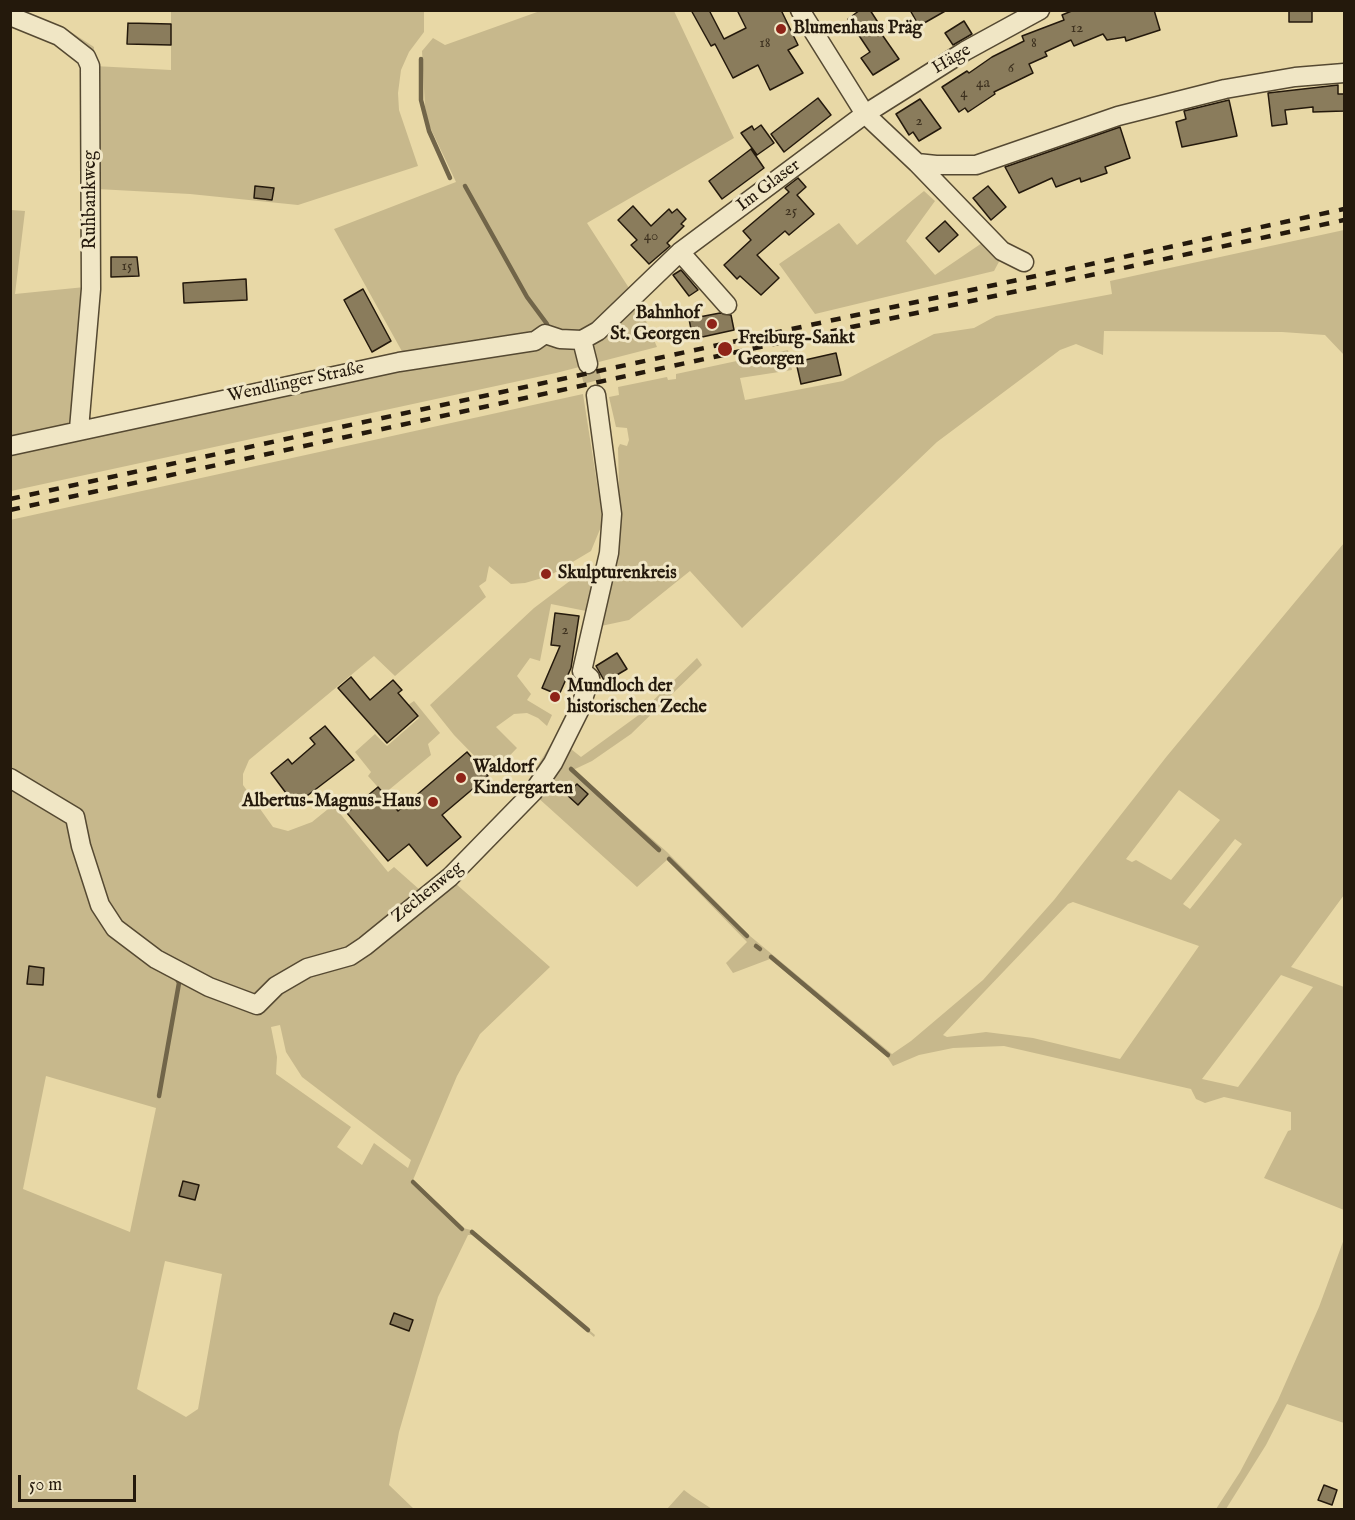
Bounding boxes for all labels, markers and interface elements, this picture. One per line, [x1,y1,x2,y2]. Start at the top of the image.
place label: Blumenhaus Präg [793,18,922,40]
house number: 12 [1071,20,1083,38]
marker: Blumenhaus Präg [774,22,788,36]
house number: 18 [759,35,771,53]
house number: 8 [1031,35,1037,53]
street label: Häge [929,40,975,80]
house number: 6 [1008,60,1014,78]
house number: 4a [976,75,990,93]
house number: 4 [960,85,968,103]
house number: 2 [915,113,923,131]
street label: Ruhbankweg [80,151,102,249]
street label: Im Glaser [733,155,805,217]
house number: 25 [785,203,797,221]
house number: 40 [644,228,658,246]
house number: 15 [121,258,133,276]
place label: Bahnhof St. Georgen [610,303,700,346]
marker: Bahnhof St. Georgen [705,317,719,331]
place label: Freiburg-Sankt Georgen [738,328,855,370]
marker: Freiburg-Sankt Georgen [716,340,734,358]
street label: Wendlinger Straße [226,358,366,408]
place label: Skulpturenkreis [558,563,677,585]
marker: Skulpturenkreis [539,567,553,581]
house number: 2 [561,622,569,640]
place label: Mundloch der historischen Zeche [567,676,707,718]
marker: Mundloch der historischen Zeche [548,690,562,704]
place label: Waldorf Kindergarten [473,757,573,800]
marker: Waldorf Kindergarten [454,771,468,785]
place label: Albertus-Magnus-Haus [242,791,421,813]
marker: Albertus-Magnus-Haus [426,795,440,809]
street label: Zechenweg [388,858,468,928]
scale bar [21,1463,140,1501]
text: 50 m [29,1474,62,1497]

